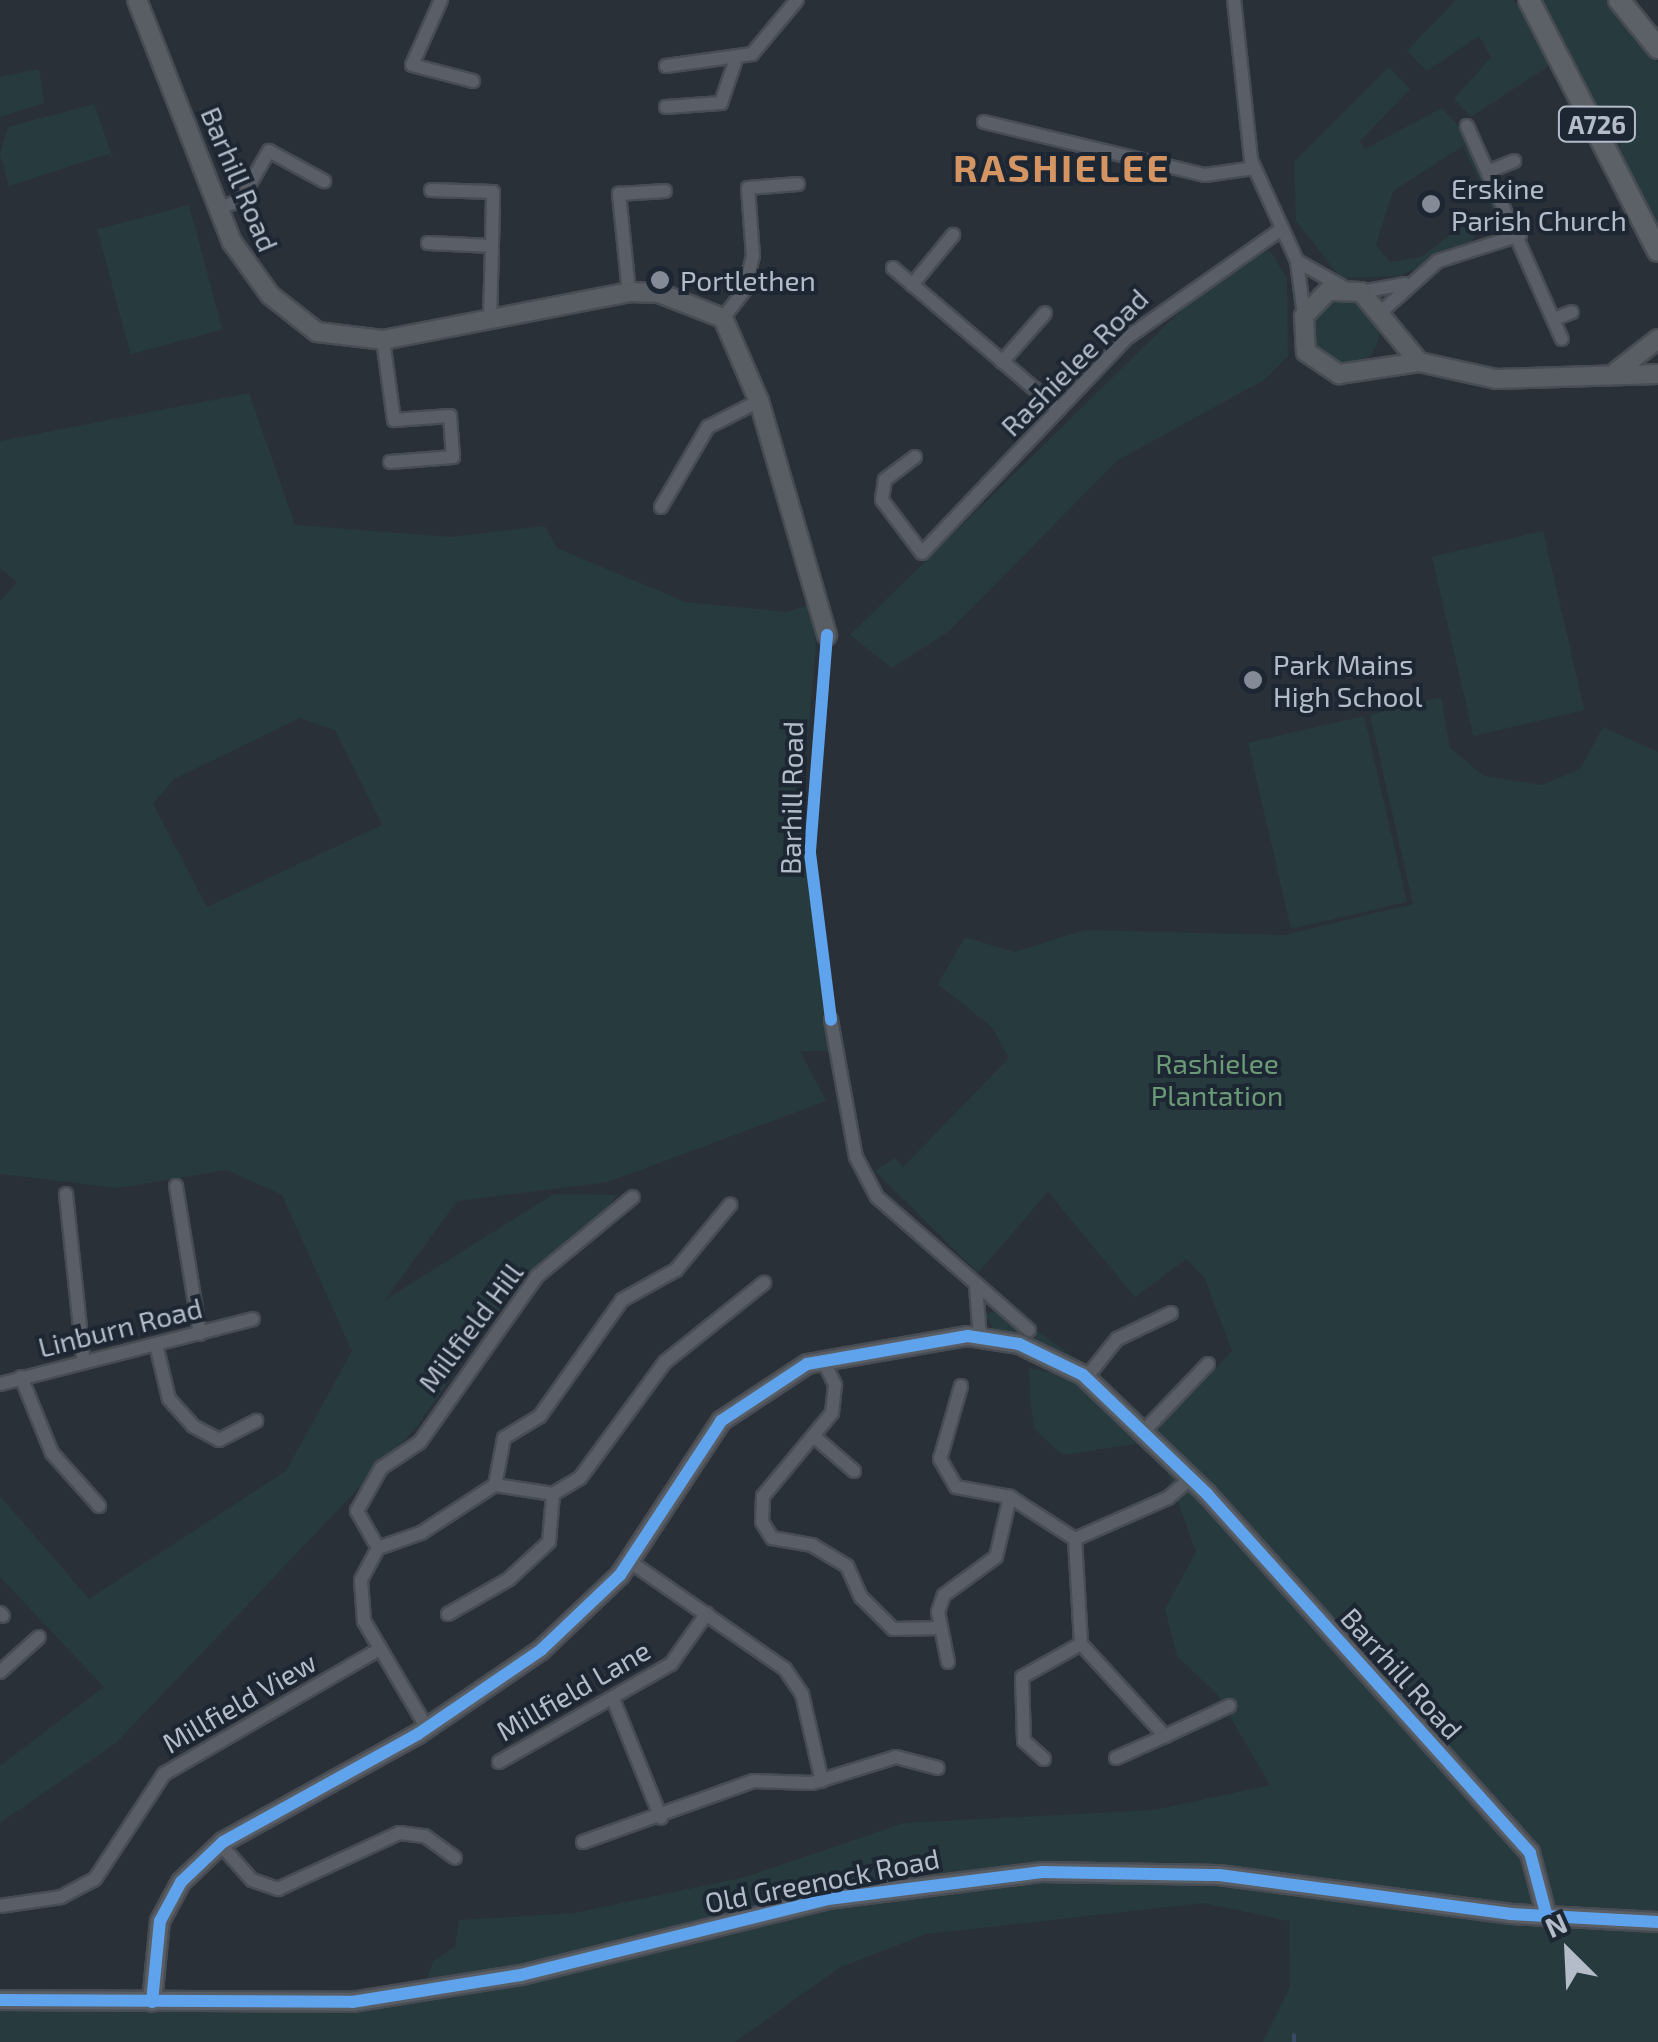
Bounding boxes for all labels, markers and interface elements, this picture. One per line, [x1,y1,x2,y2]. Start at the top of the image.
street label: Barhill Road [194,101,286,257]
road number: A726 [1557,104,1637,144]
district label: RASHIELEE [953,145,1171,191]
place label: Erskine Parish Church [1451,171,1627,237]
marker: Erskine Parish Church [1420,193,1442,215]
place label: Portlethen [680,263,816,297]
marker: Portlethen [649,269,671,291]
street label: Rashielee Road [993,281,1155,443]
place label: Park Mains High School [1273,647,1423,713]
marker: Park Mains High School [1242,669,1264,691]
street label: Barhill Road [773,720,809,876]
park label: Rashielee Plantation [1151,1046,1283,1112]
street label: Millfield Hill [411,1256,529,1398]
street label: Linburn Road [35,1290,205,1364]
street label: Barrhill Road [1334,1600,1470,1746]
street label: Millfield Lane [490,1633,656,1747]
street label: Millfield View [156,1644,322,1760]
street label: Old Greenock Road [702,1841,942,1919]
north arrow [1518,1902,1618,2002]
text: N [1540,1905,1572,1944]

